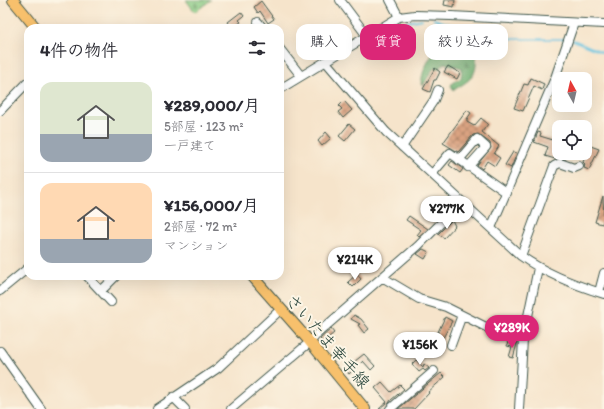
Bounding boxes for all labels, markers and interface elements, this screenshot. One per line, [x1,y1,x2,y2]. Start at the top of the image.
chip: 購入 [296,24,352,60]
chip: 賃貸 [360,24,416,60]
chip: 絞り込み [424,24,508,60]
icon: filters [246,37,268,59]
text: 4件の物件 [40,40,118,60]
north arrow [552,72,592,112]
map controls [552,72,592,160]
text: ¥289,000/月 [164,95,260,115]
icon: home [72,98,120,146]
text: 5部屋 · 123 m² [164,119,244,134]
button: locate [552,120,592,160]
text: 一戸建て [164,138,216,153]
text: ¥156,000/月 [164,195,259,215]
pin: ¥277K [419,196,475,230]
icon: home [72,199,120,247]
text: ¥277K [429,201,465,216]
text: 2部屋 · 72 m² [164,219,237,234]
text: マンション [164,238,228,253]
pin: ¥214K [327,247,383,281]
text: ¥214K [337,252,373,267]
street label: さいたま幸手線 [282,290,374,392]
pin: ¥289K [484,315,540,349]
text: ¥289K [494,320,530,335]
pin: ¥156K [392,332,448,366]
text: ¥156K [402,337,438,352]

